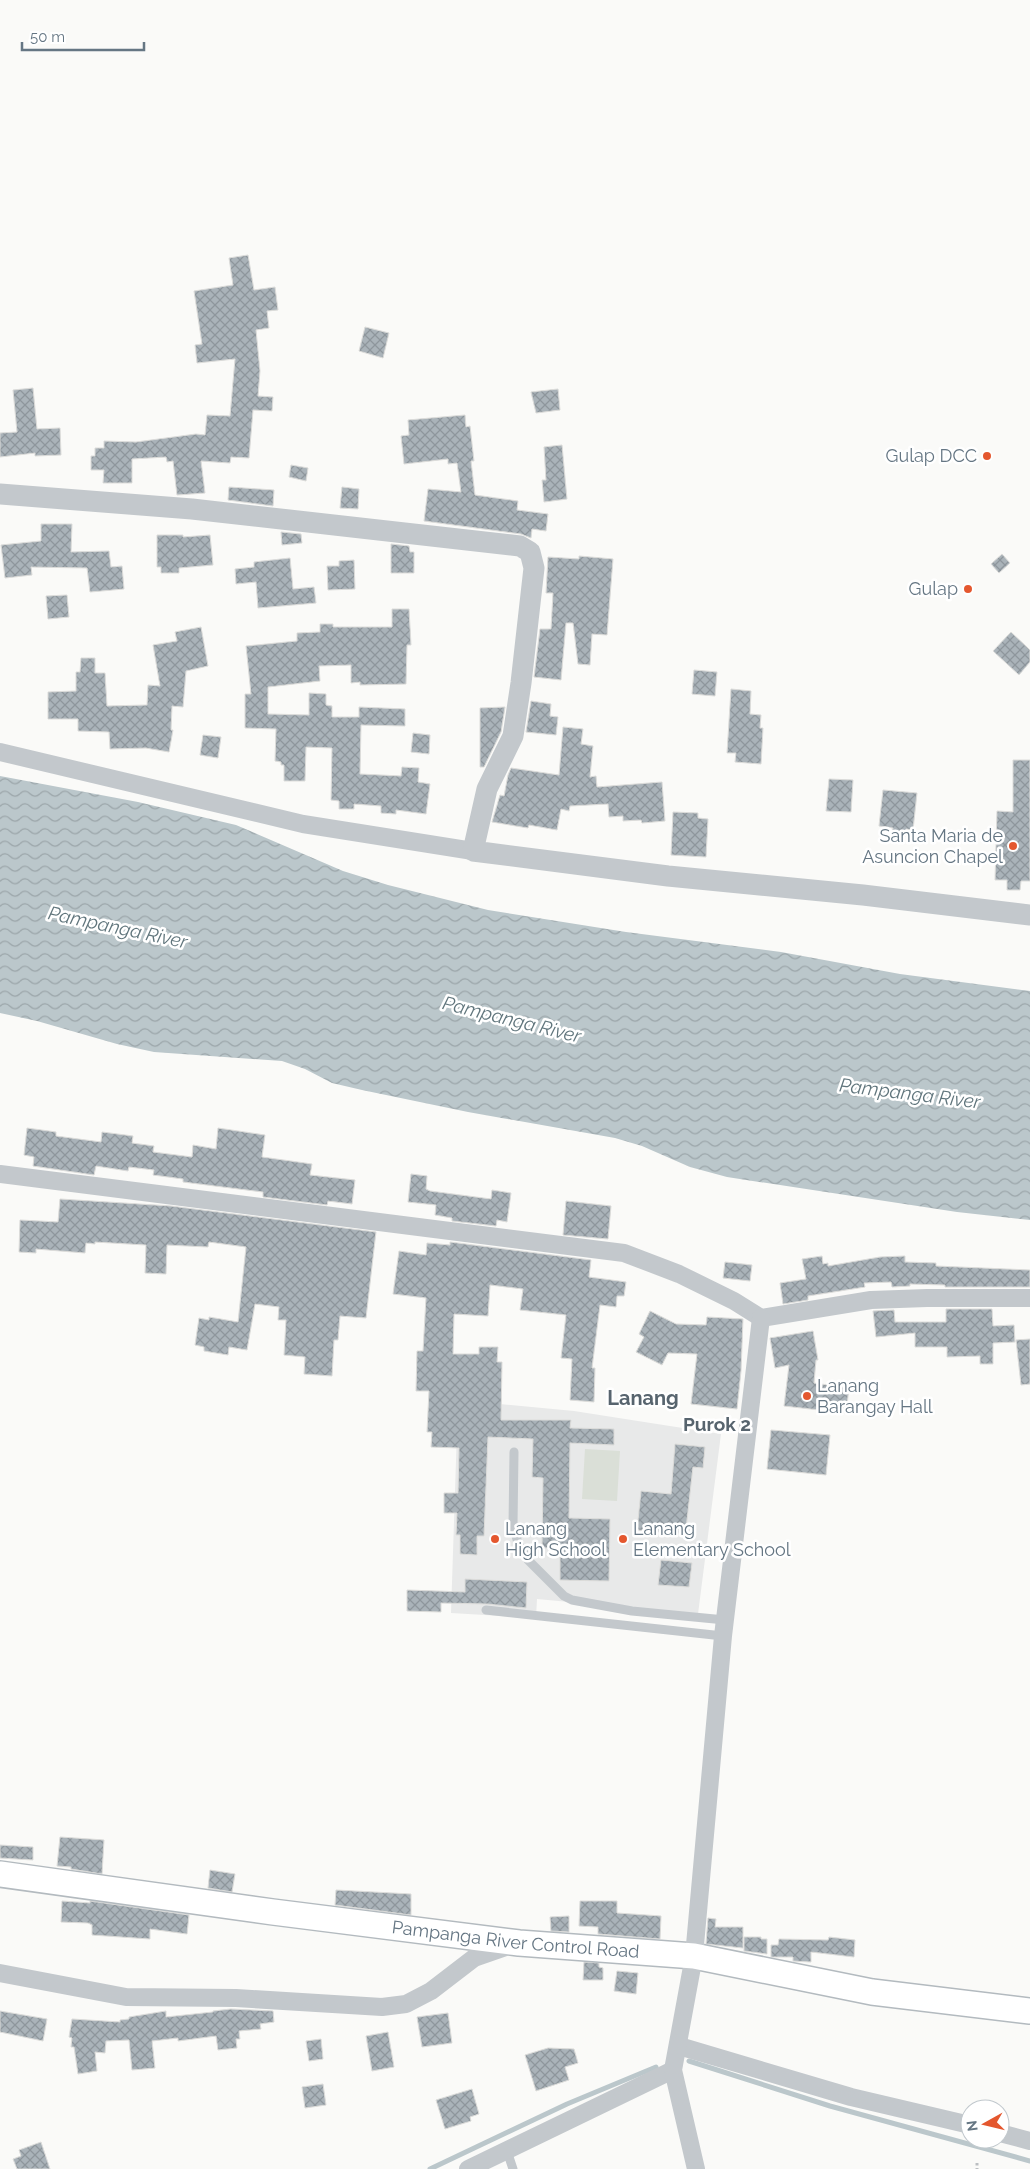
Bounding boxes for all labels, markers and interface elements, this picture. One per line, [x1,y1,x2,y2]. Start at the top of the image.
scale bar [22,20,145,52]
text: 50 m [30,28,65,46]
place label: Gulap DCC [886,445,977,466]
marker: Gulap DCC [981,450,993,462]
place label: Gulap [909,578,958,599]
marker: Gulap [962,583,974,595]
place label: Santa Maria de Asuncion Chapel [862,825,1003,867]
marker: Santa Maria de Asuncion Chapel [1007,840,1019,852]
water label: Pampanga River [46,902,191,953]
water label: Pampanga River [441,991,585,1047]
water label: Pampanga River [838,1073,983,1113]
place label: Lanang Barangay Hall [817,1375,933,1417]
district label: Lanang [607,1386,679,1410]
marker: Lanang Barangay Hall [801,1390,813,1402]
district label: Purok 2 [683,1413,751,1435]
place label: Lanang High School [505,1518,606,1560]
place label: Lanang Elementary School [633,1518,791,1560]
marker: Lanang High School [489,1533,501,1545]
marker: Lanang Elementary School [617,1533,629,1545]
street label: Pampanga River Control Road [391,1916,640,1962]
north arrow [960,2099,1010,2149]
text: N [963,2119,981,2132]

